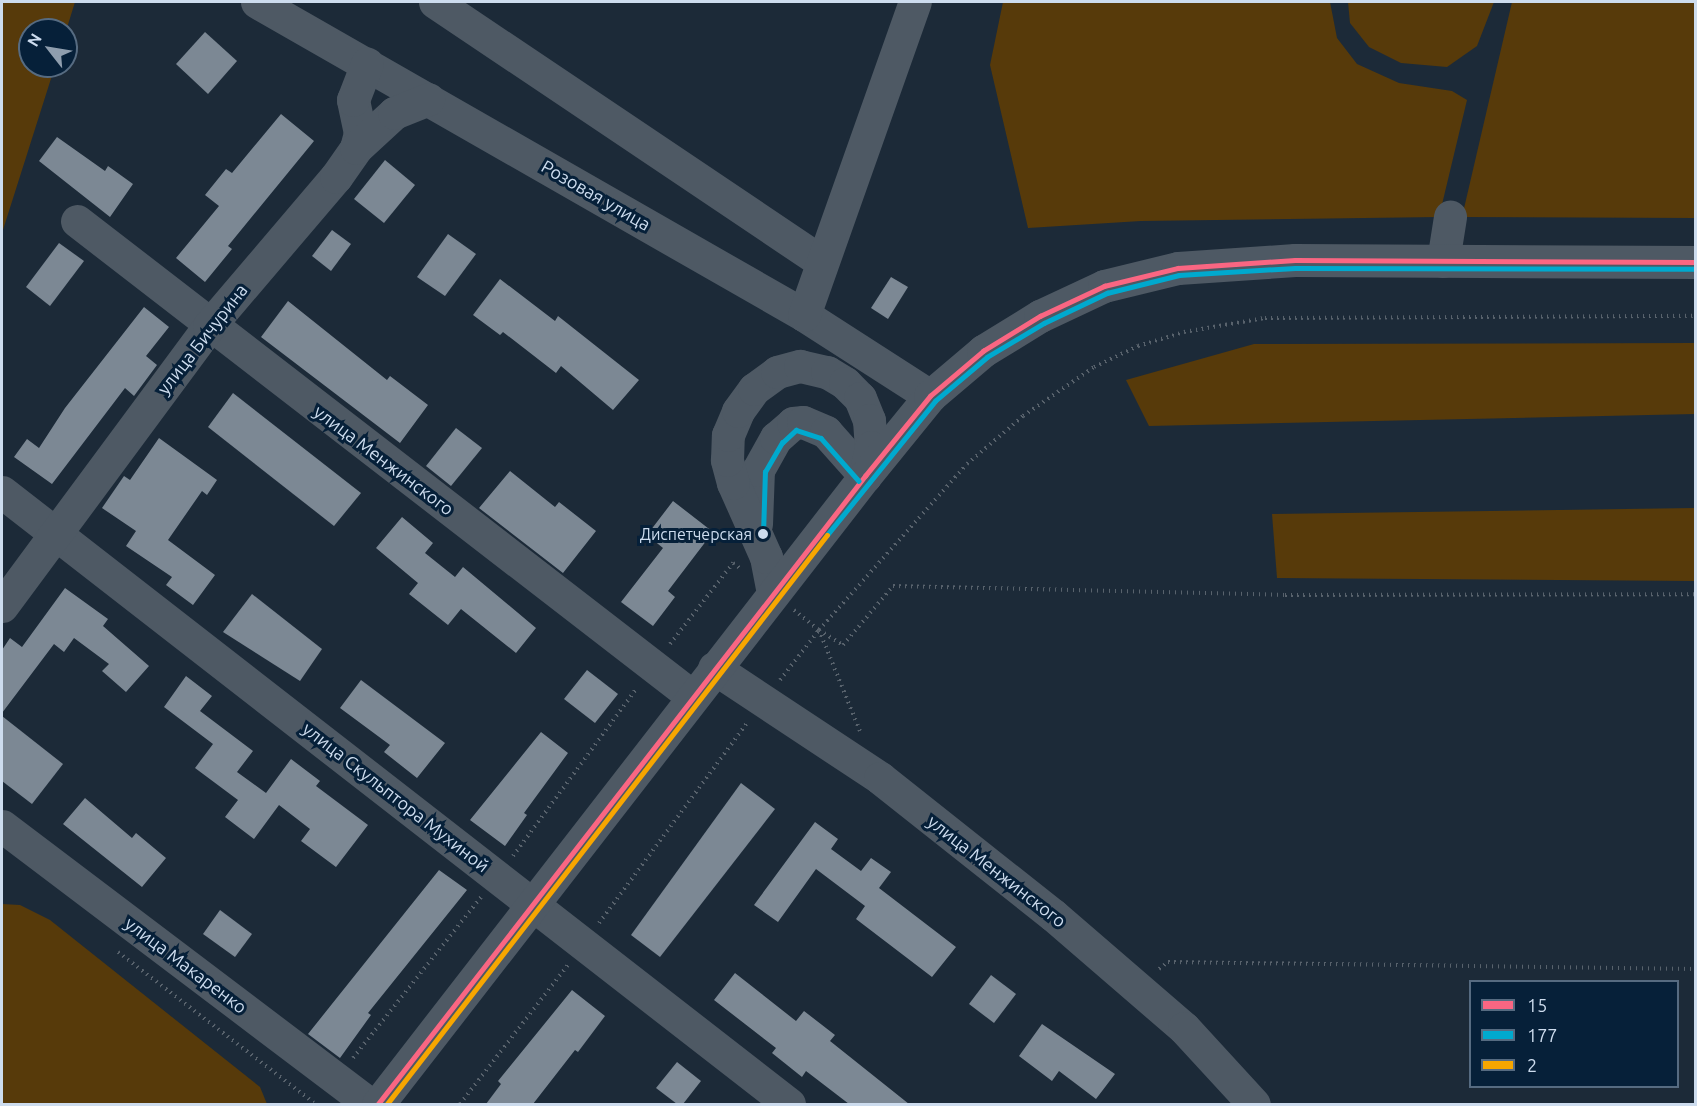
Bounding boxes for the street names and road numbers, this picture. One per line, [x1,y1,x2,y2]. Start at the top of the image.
street label: Розовая улица [538,155,654,235]
street label: улица Бичурина [152,279,252,399]
street label: улица Менжинского [310,400,458,520]
street label: улица Скульптора Мухиной [298,717,494,877]
street label: улица Менжинского [924,810,1070,932]
street label: улица Макаренко [121,912,251,1018]

